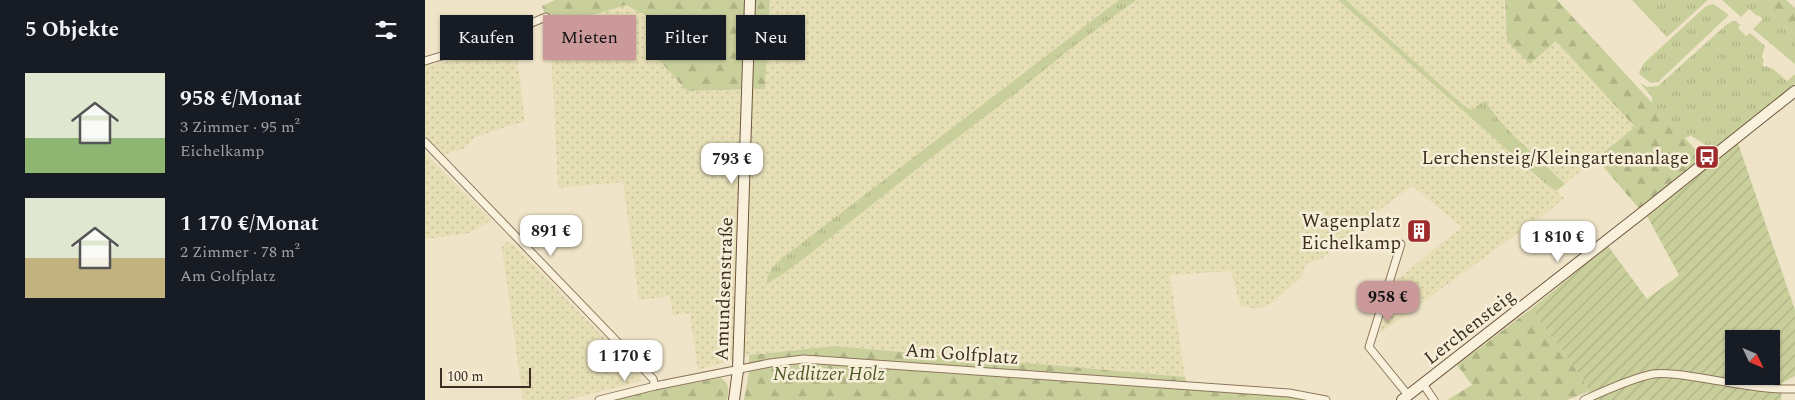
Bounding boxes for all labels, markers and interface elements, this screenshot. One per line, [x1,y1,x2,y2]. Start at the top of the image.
text: 5 Objekte [25,14,119,46]
chip: Kaufen [440,15,533,60]
chip: Mieten [543,15,636,60]
chip: Filter [646,15,726,60]
chip: Neu [736,15,805,60]
icon: filters [372,16,400,44]
text: 958 €/Monat [180,83,302,115]
icon: home [65,93,125,153]
text: 3 Zimmer · 95 m² [180,115,300,139]
text: Eichelkamp [180,139,264,163]
pin: 793 € [697,142,767,185]
place label: Lerchensteig/Kleingartenanlage [1421,144,1689,173]
bus stop icon: Lerchensteig/Kleingartenanlage [1694,144,1720,170]
text: 793 € [712,147,752,171]
place label: Wagenplatz Eichelkamp [1301,207,1401,258]
text: 1 170 €/Monat [180,208,319,240]
pin: 891 € [516,214,586,257]
street label: Amundsenstraße [707,217,742,362]
icon: home [65,218,125,278]
building icon: Wagenplatz Eichelkamp [1406,218,1432,244]
text: 891 € [531,219,571,243]
pin: 1 810 € [1512,220,1604,263]
text: 1 810 € [1532,225,1584,249]
text: 2 Zimmer · 78 m² [180,240,300,264]
text: Am Golfplatz [180,264,276,288]
pin: 958 € [1353,280,1423,323]
street label: Lerchensteig [1418,282,1522,372]
text: 958 € [1368,285,1408,309]
north arrow [1725,330,1780,385]
map controls [1725,330,1780,385]
street label: Am Golfplatz [904,336,1020,373]
pin: 1 170 € [579,340,671,382]
text: 1 170 € [599,344,651,368]
park label: Nedlitzer Holz [773,360,885,389]
scale bar [440,365,531,388]
text: 100 m [447,366,484,387]

